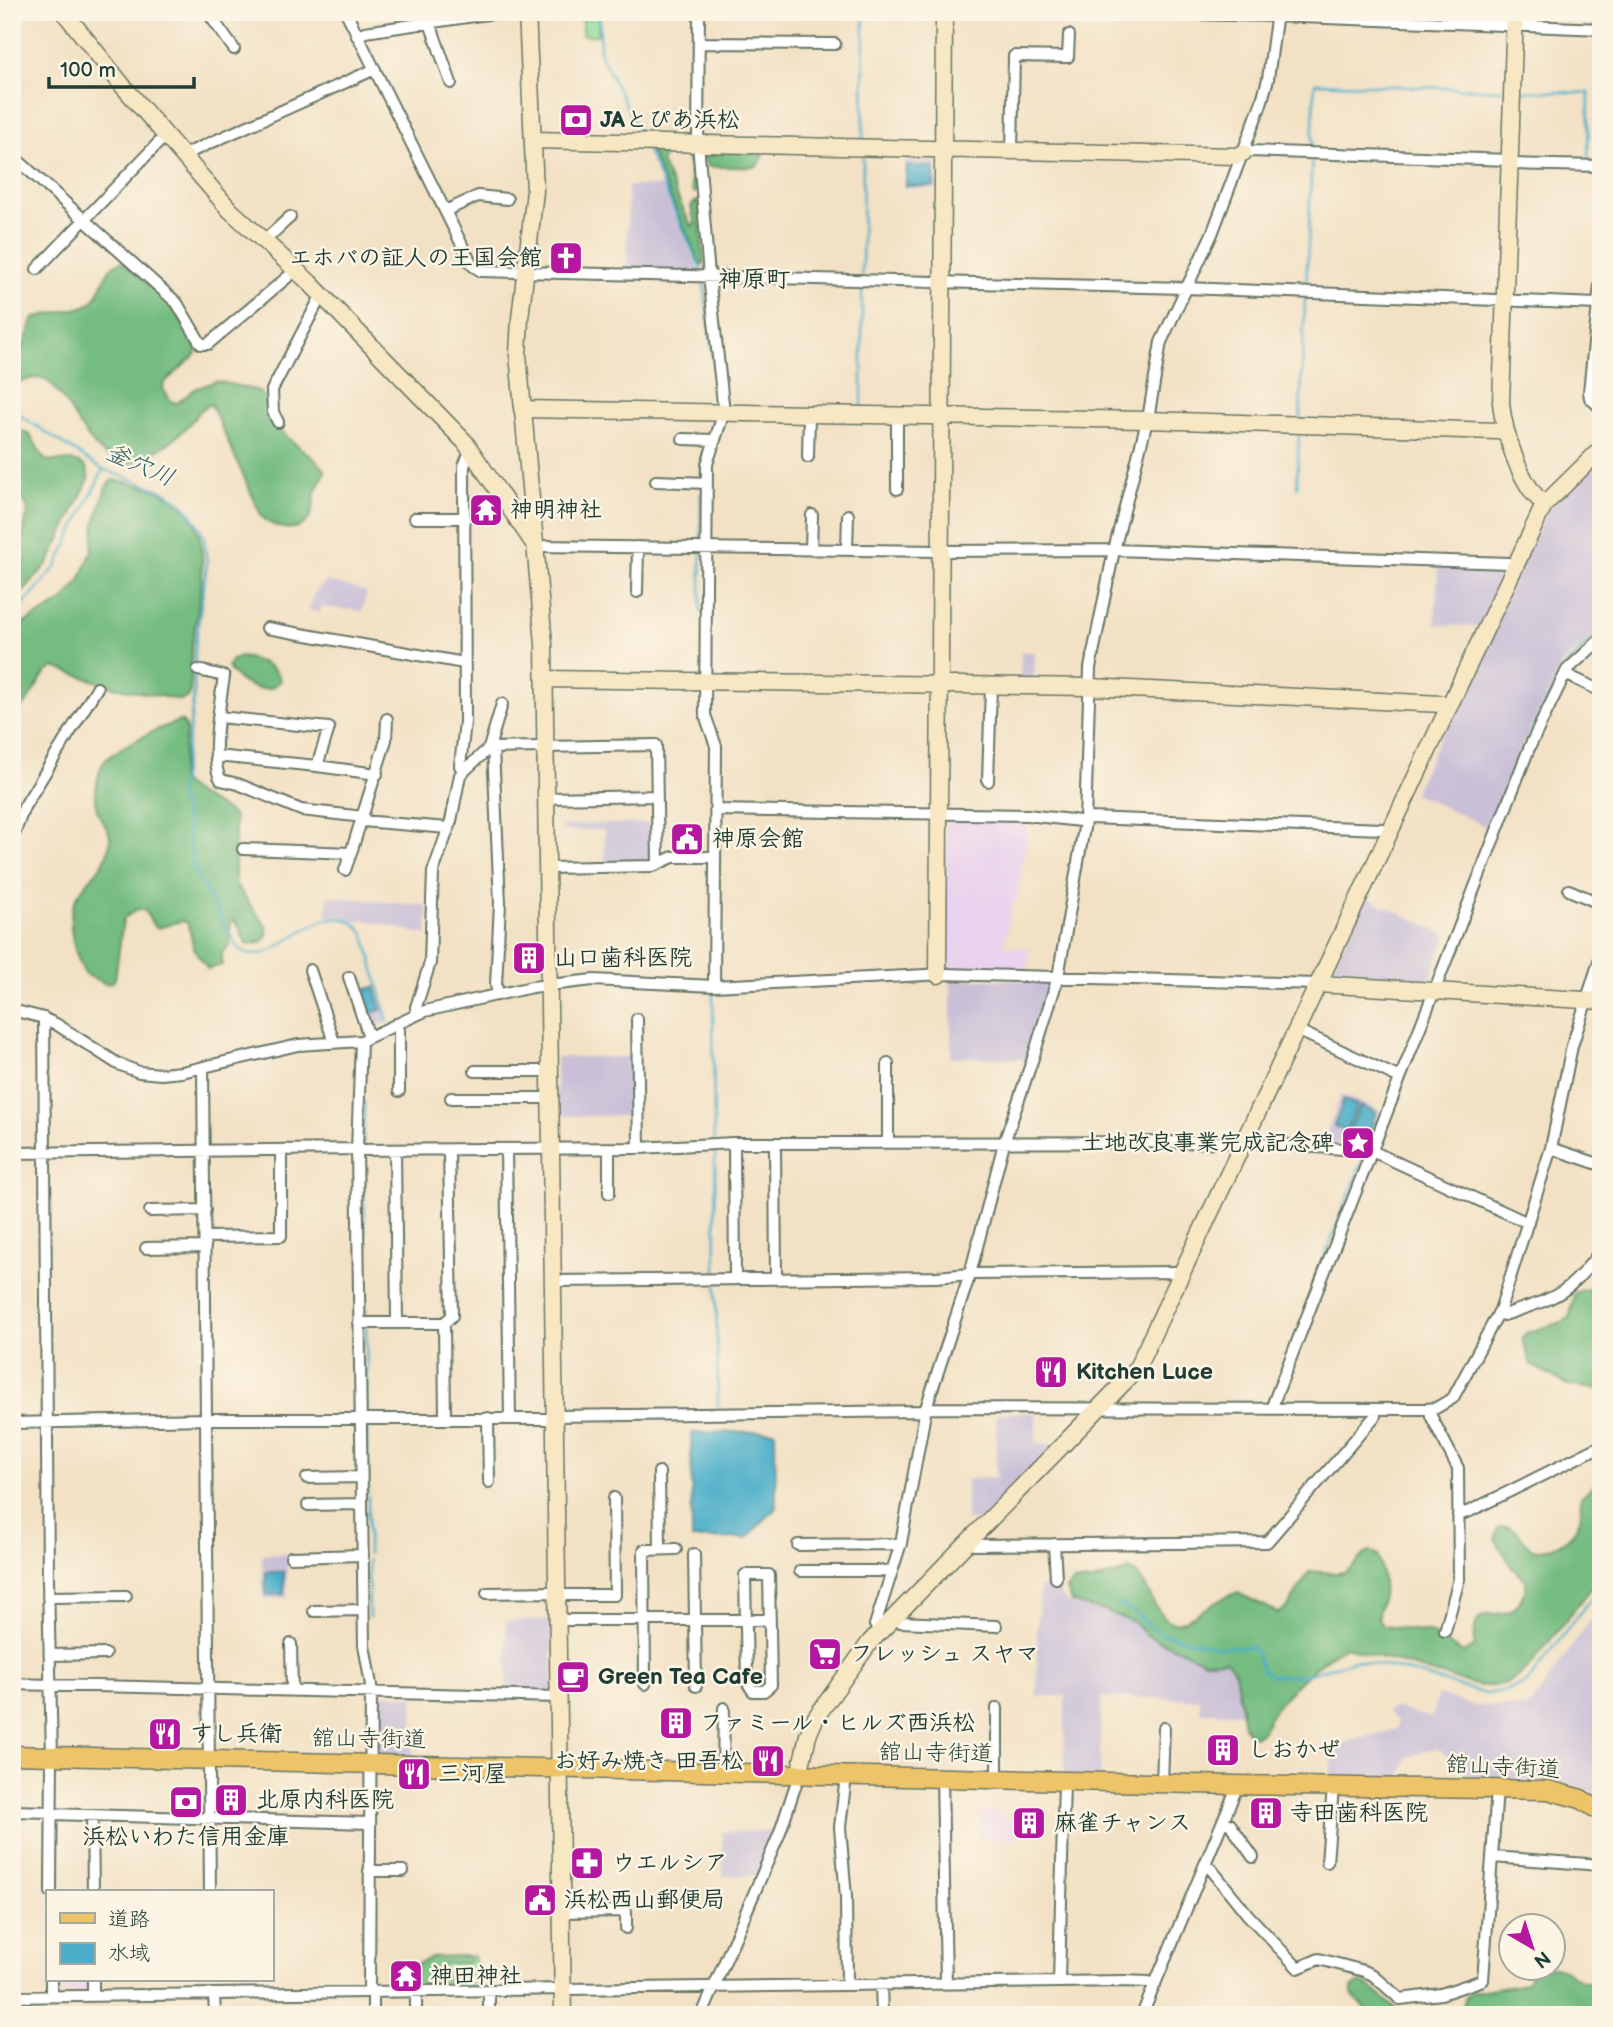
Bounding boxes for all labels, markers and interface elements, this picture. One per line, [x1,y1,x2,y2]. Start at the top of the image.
scale bar [49,46,194,90]
text: 100 m [60,58,116,83]
bank icon: JAとぴあ浜松 [557,101,595,139]
place label: JAとぴあ浜松 [600,106,740,134]
church icon: エホバの証人の王国会館 [547,239,585,277]
place label: エホバの証人の王国会館 [289,244,542,272]
district label: 神原町 [718,265,790,294]
water label: 釜穴川 [101,437,179,493]
temple icon: 神明神社 [467,491,505,529]
place label: 神明神社 [510,496,602,524]
public building icon: 神原会館 [668,820,706,858]
place label: 神原会館 [712,825,804,853]
building icon: 山口歯科医院 [510,939,548,977]
place label: 山口歯科医院 [554,944,692,972]
place icon: 土地改良事業完成記念碑 [1339,1124,1377,1162]
place label: 土地改良事業完成記念碑 [1081,1129,1334,1157]
restaurant icon: Kitchen Luce [1032,1353,1070,1391]
place label: Kitchen Luce [1076,1358,1213,1386]
supermarket icon: フレッシュ スヤマ [806,1635,844,1673]
place label: フレッシュ スヤマ [850,1640,1039,1668]
cafe icon: Green Tea Cafe [554,1658,592,1696]
place label: Green Tea Cafe [598,1663,763,1691]
building icon: ファミール・ヒルズ西浜松 [657,1704,695,1742]
place label: ファミール・ヒルズ西浜松 [700,1709,976,1737]
restaurant icon: すし兵衛 [146,1715,184,1753]
place label: すし兵衛 [190,1720,282,1748]
street label: 舘山寺街道 [311,1724,427,1754]
building icon: しおかぜ [1204,1731,1242,1769]
place label: しおかぜ [1248,1736,1340,1764]
street label: 舘山寺街道 [878,1738,994,1768]
restaurant icon: お好み焼き 田吾松 [749,1742,787,1780]
place label: お好み焼き 田吾松 [554,1747,744,1775]
street label: 舘山寺街道 [1445,1750,1561,1784]
restaurant icon: 三河屋 [395,1755,433,1793]
place label: 三河屋 [438,1760,507,1788]
building icon: 北原内科医院 [212,1781,250,1819]
bank icon: 浜松いわた信用金庫 [167,1783,205,1821]
place label: 北原内科医院 [256,1786,394,1814]
building icon: 寺田歯科医院 [1247,1794,1285,1832]
place label: 寺田歯科医院 [1290,1799,1428,1827]
building icon: 麻雀チャンス [1010,1804,1048,1842]
place label: 麻雀チャンス [1054,1809,1191,1837]
place label: 浜松いわた信用金庫 [83,1823,290,1851]
pharmacy icon: ウエルシア [568,1844,606,1882]
place label: ウエルシア [612,1849,727,1877]
public building icon: 浜松西山郵便局 [521,1881,559,1919]
place label: 浜松西山郵便局 [564,1886,725,1914]
legend [46,1890,273,1982]
text: 道路 [108,1907,150,1932]
north arrow [1498,1912,1568,1982]
text: 水域 [108,1941,150,1966]
text: N [1529,1946,1555,1972]
temple icon: 神田神社 [387,1957,425,1995]
place label: 神田神社 [430,1962,522,1990]

